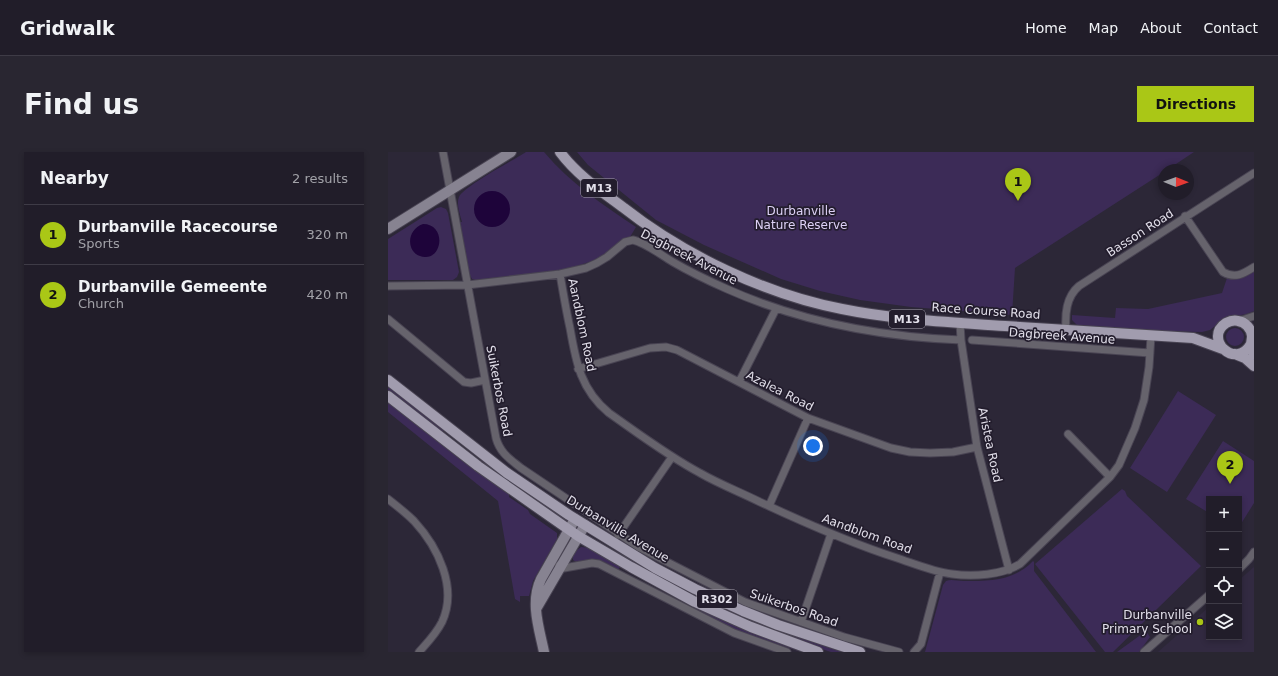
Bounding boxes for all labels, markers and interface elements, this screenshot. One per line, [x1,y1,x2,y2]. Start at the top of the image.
text: Gridwalk [20,17,115,39]
text: Home [1025,20,1067,36]
text: Map [1089,20,1118,36]
text: About [1140,20,1182,36]
text: Contact [1204,20,1258,36]
button: Directions [1137,86,1254,122]
text: Find us [24,88,139,121]
north arrow [1158,164,1194,200]
text: Nearby [40,168,109,188]
pin: 1 [1005,168,1031,201]
text: 2 results [292,171,348,186]
road number: M13 [581,179,617,197]
park label: Durbanville Nature Reserve [755,204,847,232]
street label: Basson Road [1104,206,1176,260]
text: Durbanville Racecourse [78,218,278,236]
text: 1 [48,227,58,242]
text: 320 m [306,227,348,242]
street label: Dagbreek Avenue [638,227,740,287]
text: Sports [78,236,120,251]
street label: Aandblom Road [565,277,599,373]
text: Durbanville Gemeente [78,278,267,296]
text: 2 [48,287,58,302]
text: 420 m [306,287,348,302]
text: Church [78,296,124,311]
street label: Race Course Road [931,300,1041,322]
road number: M13 [889,310,925,328]
street label: Dagbreek Avenue [1008,325,1116,347]
street label: Suikerbos Road [483,344,515,438]
street label: Azalea Road [744,368,816,414]
street label: Aristea Road [975,406,1005,484]
your location [803,436,823,456]
pin: 2 [1217,451,1243,484]
street label: Durbanville Avenue [564,493,672,565]
map controls [1206,496,1242,640]
button: + [1206,496,1242,532]
street label: Aandblom Road [820,511,914,557]
button: − [1206,532,1242,568]
button: locate [1206,568,1242,604]
street label: Suikerbos Road [748,586,840,630]
road number: R302 [697,590,737,608]
button: layers [1206,604,1242,640]
place label: Durbanville Primary School [1102,608,1192,636]
marker: Durbanville Primary School [1195,617,1205,627]

